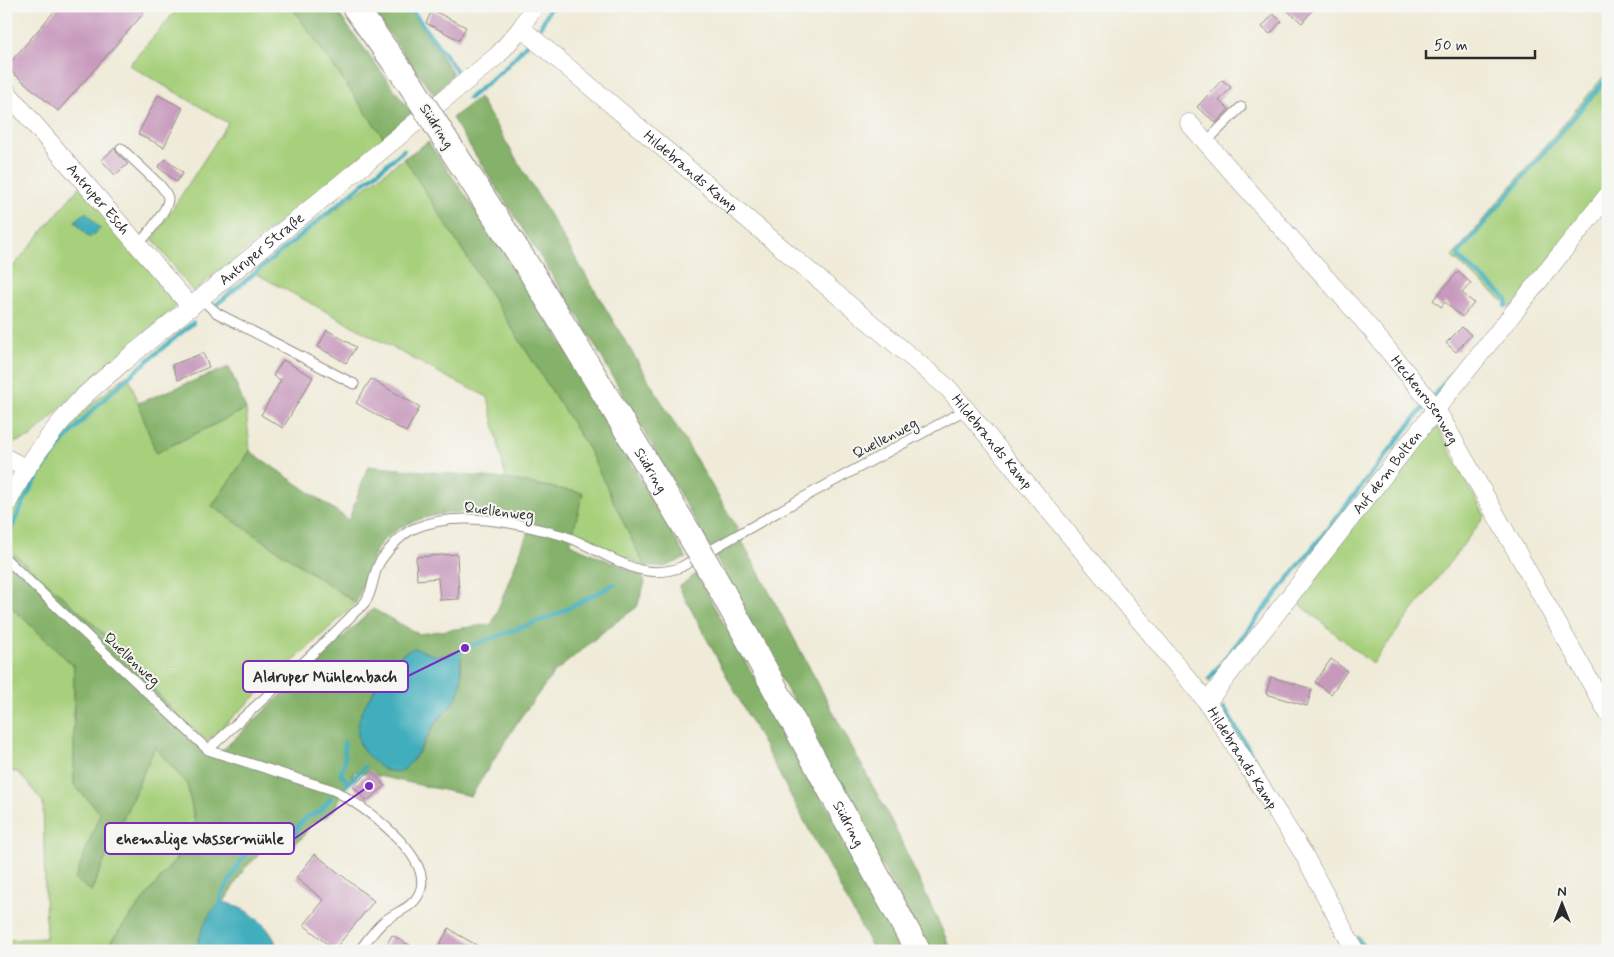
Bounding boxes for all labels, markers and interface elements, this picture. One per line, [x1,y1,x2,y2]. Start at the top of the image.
scale bar [1426,28,1535,60]
text: 50 m [1434,36,1468,56]
street label: Südring [414,100,458,153]
street label: Hildebrands Kamp [639,126,742,218]
street label: Antruper Esch [61,160,134,240]
street label: Antruper Straße [215,208,309,291]
street label: Heckenrosenweg [1385,352,1463,448]
street label: Hildebrands Kamp [946,390,1037,494]
street label: Quellenweg [850,413,922,465]
street label: Auf dem Bolten [1348,426,1427,519]
street label: Südring [629,444,671,497]
street label: Quellenweg [462,498,535,527]
street label: Quellenweg [98,628,164,692]
callout: Aldruper Mühlenbach [243,661,408,692]
text: Aldruper Mühlenbach [253,667,397,688]
street label: Hildebrands Kamp [1202,703,1282,814]
street label: Südring [827,798,869,851]
callout: ehemalige Wassermühle [105,823,294,854]
text: ehemalige Wassermühle [116,829,284,851]
north arrow [1536,880,1586,930]
text: N [1557,883,1567,901]

